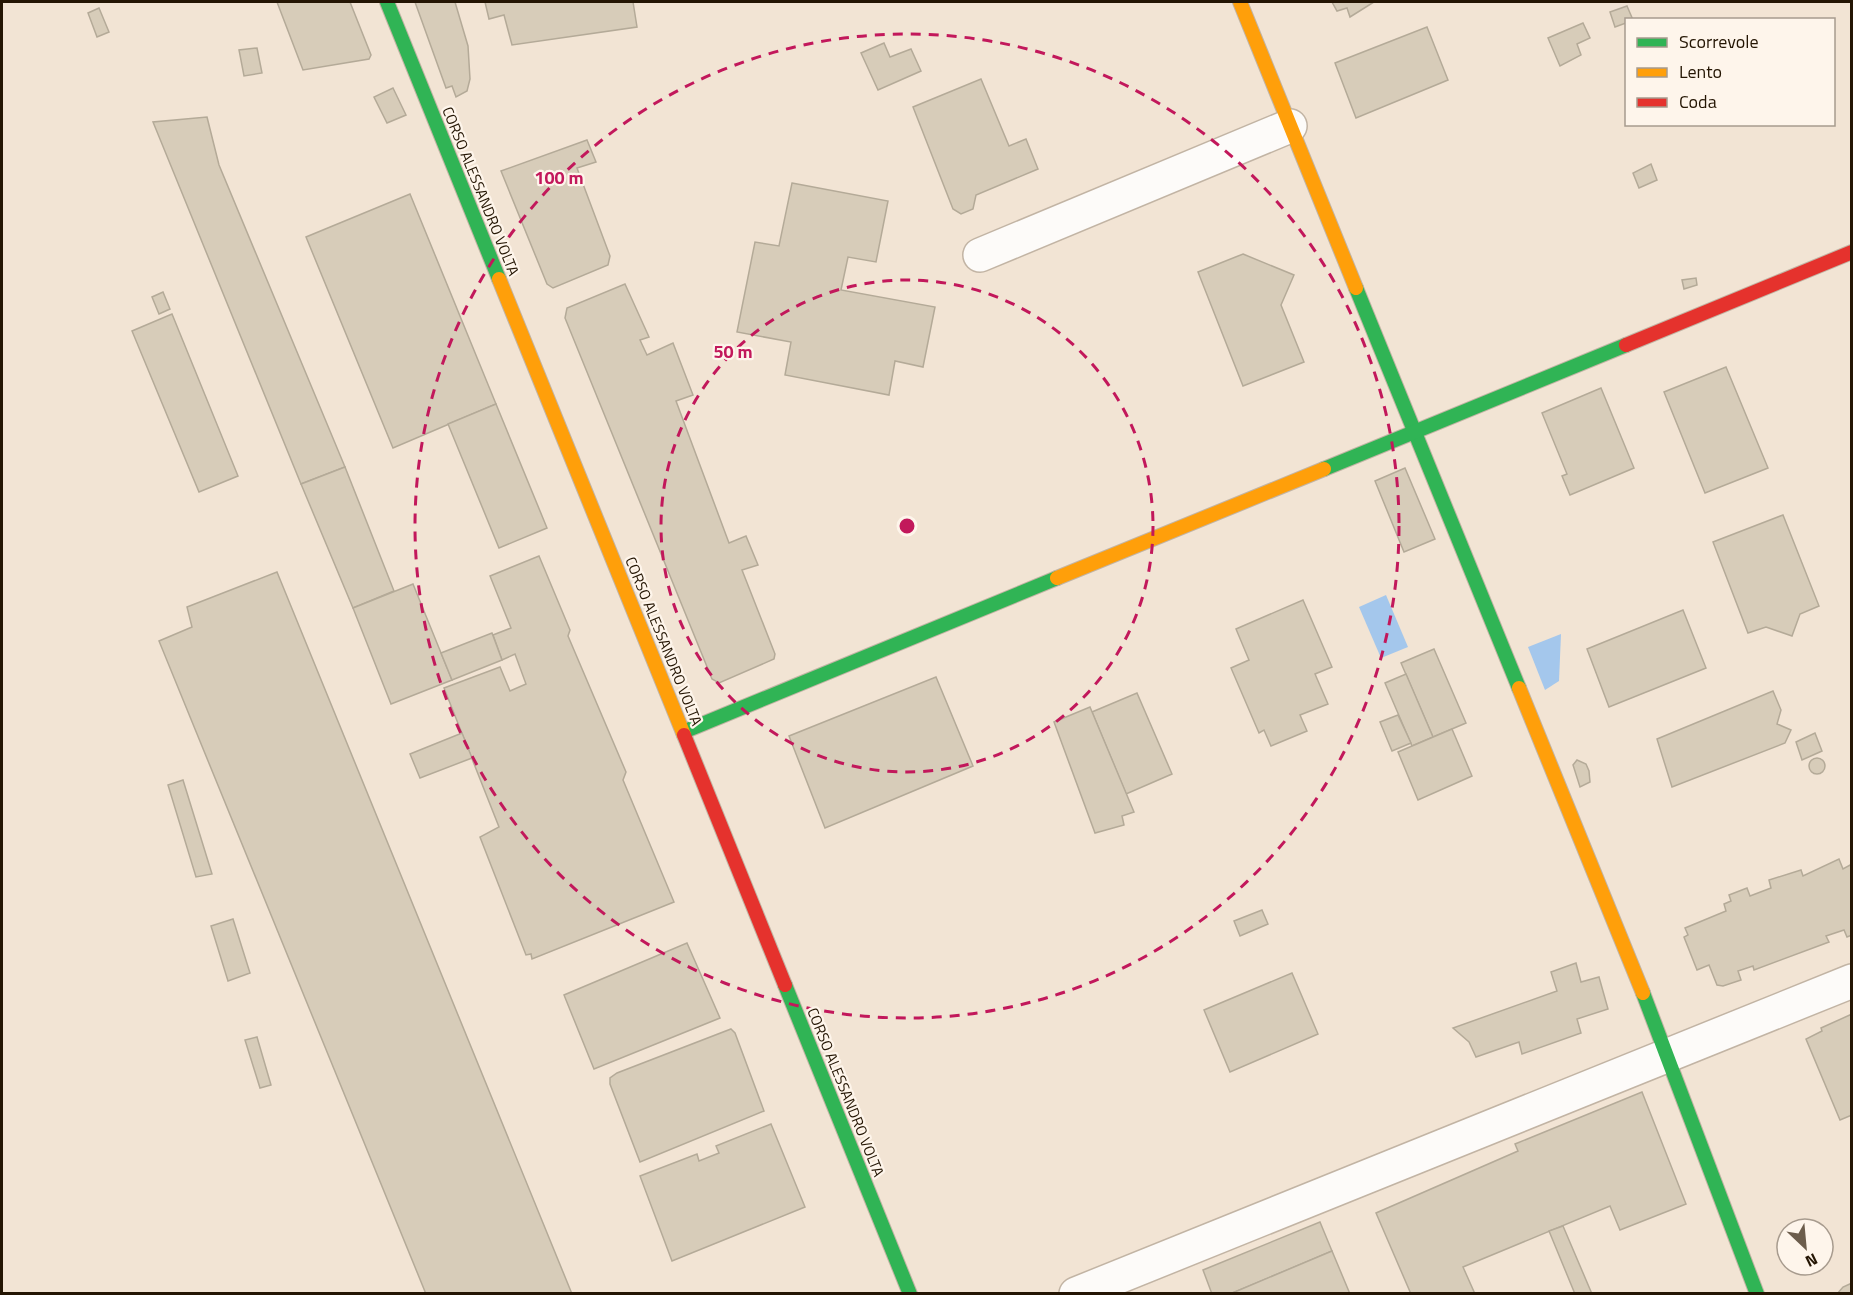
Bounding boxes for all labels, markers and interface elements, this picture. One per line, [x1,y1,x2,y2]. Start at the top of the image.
legend [1625,18,1835,126]
text: Scorrevole [1679,28,1758,55]
text: Lento [1679,58,1722,85]
text: Coda [1679,88,1717,115]
street label: CORSO ALESSANDRO VOLTA [437,103,525,279]
text: 100 m [534,164,584,191]
text: 50 m [713,338,753,365]
centre of rings [897,516,917,536]
street label: CORSO ALESSANDRO VOLTA [620,553,708,729]
street label: CORSO ALESSANDRO VOLTA [802,1004,890,1180]
north arrow [1775,1217,1835,1277]
text: N [1801,1247,1822,1274]

